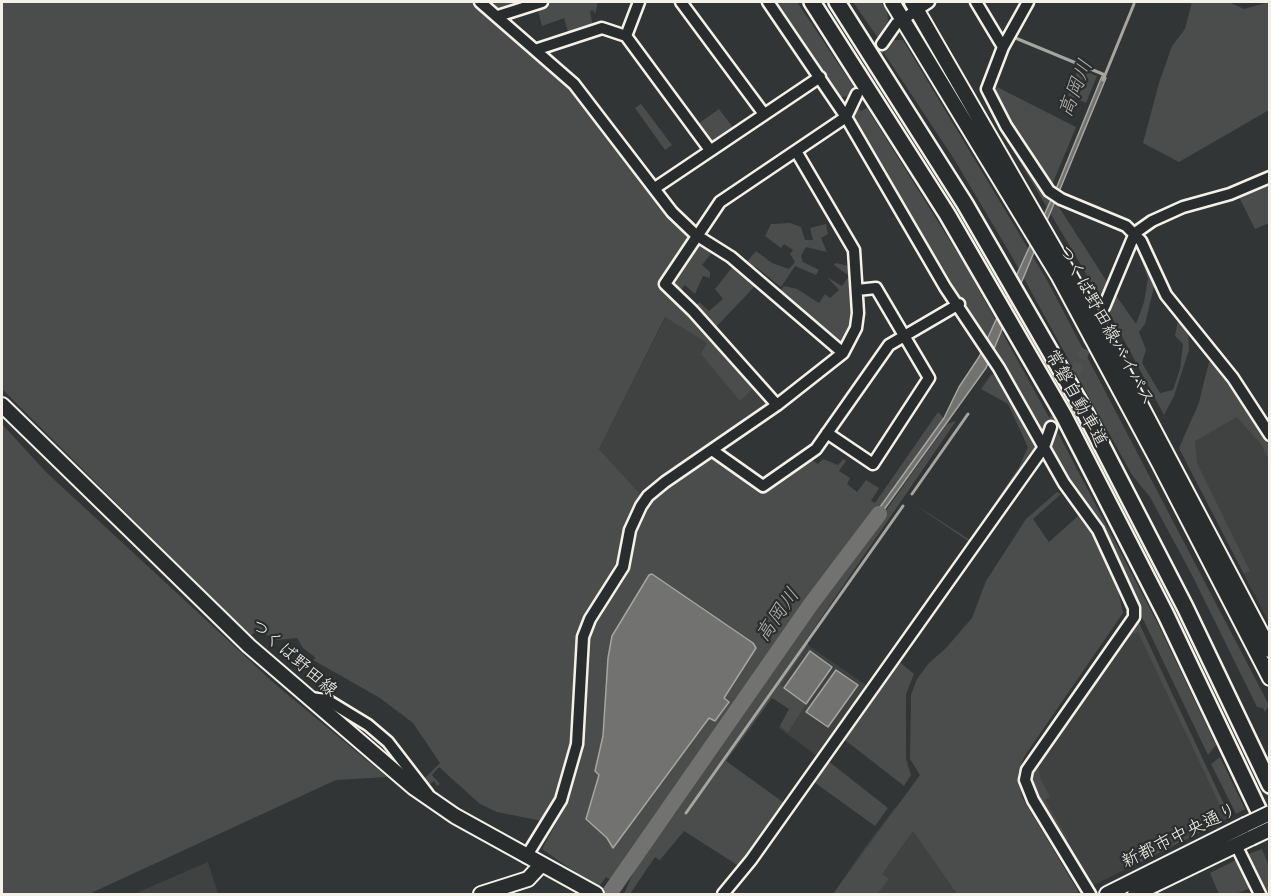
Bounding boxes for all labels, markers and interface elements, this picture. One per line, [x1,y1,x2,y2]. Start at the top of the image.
water label: 高岡川 [1055,57,1099,121]
street label: つくば野田線バイパス [1052,242,1158,410]
street label: 常磐自動車道 [1039,347,1111,451]
water label: 高岡川 [752,585,806,647]
street label: つくば野田線 [245,615,341,703]
street label: 新都市中央通り [1119,800,1241,874]

